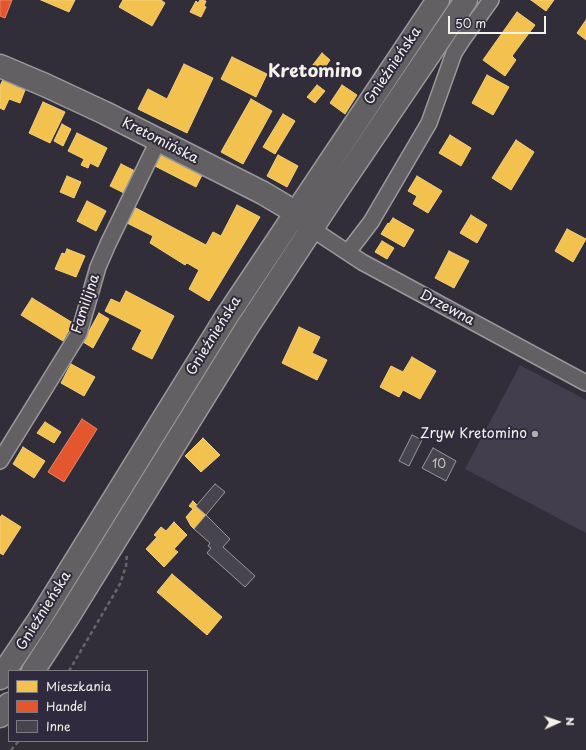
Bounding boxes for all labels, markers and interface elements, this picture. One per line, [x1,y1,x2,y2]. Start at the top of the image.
scale bar [450,8,548,34]
text: 50 m [455,14,486,32]
street label: Gnieźnieńska [361,24,425,108]
district label: Kretomino [268,61,362,83]
street label: Kretomińska [119,114,201,168]
street label: Familijna [69,272,103,336]
street label: Drzewna [417,287,477,329]
street label: Gnieźnieńska [183,293,245,379]
place label: Zryw Kretomino [420,426,527,442]
marker: Zryw Kretomino [530,429,540,439]
house number: 10 [432,458,446,472]
street label: Gnieźnieńska [13,568,75,654]
legend [8,670,148,742]
text: Mieszkania [46,677,111,695]
text: Handel [46,697,86,715]
north arrow [538,702,578,742]
text: Inne [46,717,71,735]
text: N [562,717,579,726]

